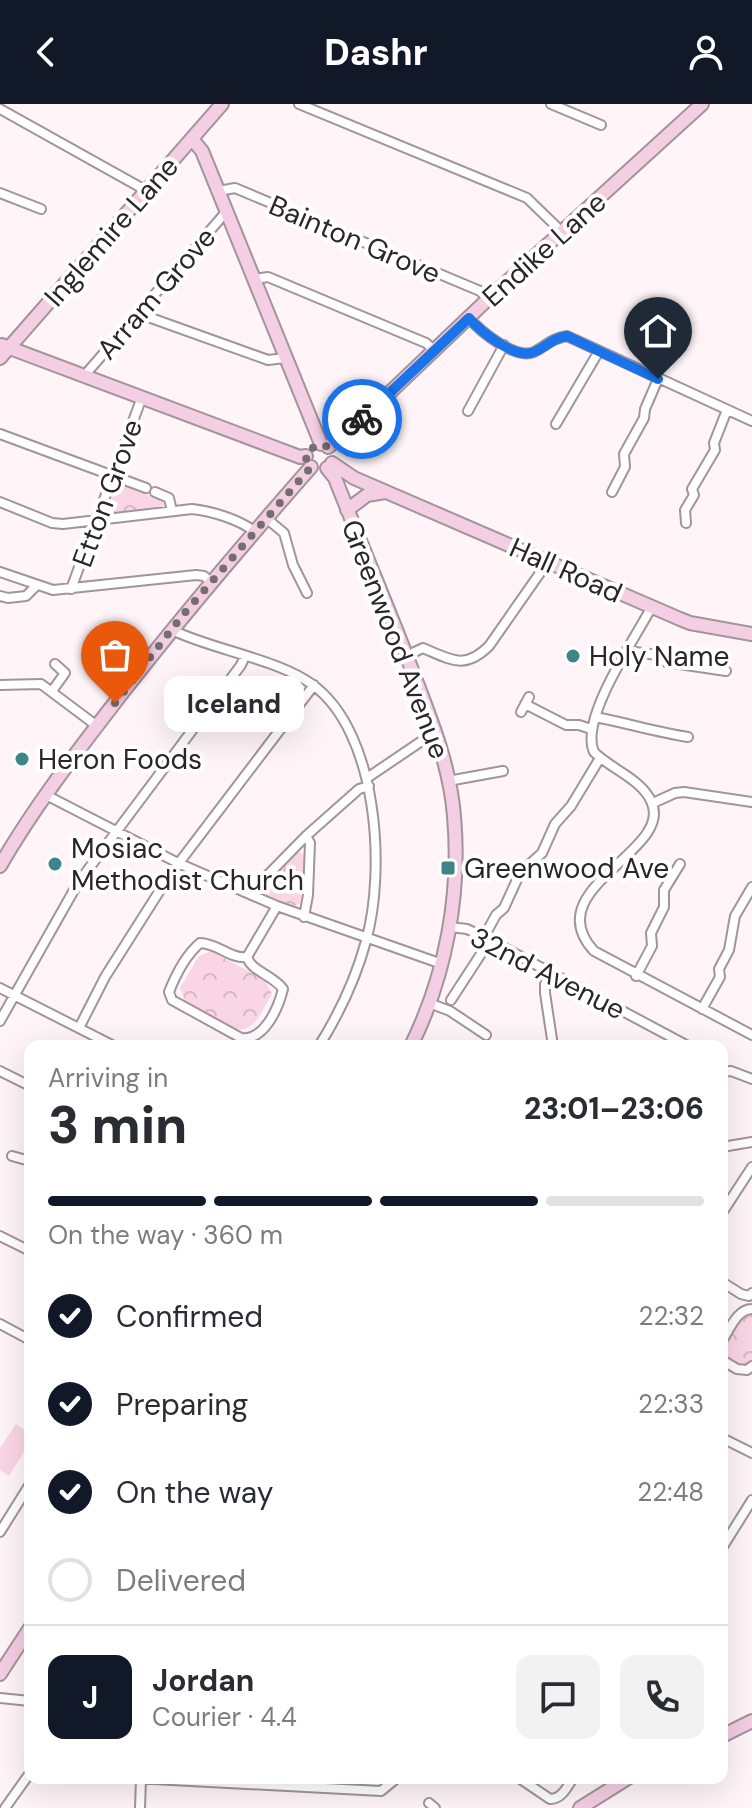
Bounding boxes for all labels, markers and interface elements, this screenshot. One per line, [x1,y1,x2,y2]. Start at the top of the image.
text: Dashr [324,29,428,76]
icon: back [24,30,68,74]
icon: person [684,30,728,74]
street label: Inglemire Lane [36,149,187,314]
street label: Endike Lane [475,184,614,315]
street label: Bainton Grove [264,187,446,292]
street label: Arram Grove [89,219,224,367]
pin [624,297,692,379]
icon: home [636,309,680,353]
courier [322,379,402,459]
icon: bike [340,397,384,441]
street label: Etton Grove [64,414,151,572]
street label: Greenwood Avenue [333,514,458,764]
street label: Hall Road [504,529,628,612]
pin [81,621,149,703]
icon: bag [93,633,137,677]
place label: Holy Name [589,638,729,675]
marker: Holy Name [564,647,582,665]
callout: Iceland [163,675,303,731]
text: Iceland [187,687,281,721]
place label: Heron Foods [38,741,202,778]
marker: Heron Foods [13,750,31,768]
place label: Mosiac Methodist Church [71,830,304,899]
place label: Greenwood Ave [464,850,669,887]
marker: Mosiac Methodist Church [46,855,64,873]
marker: Greenwood Ave [439,859,457,877]
street label: 32nd Avenue [464,919,631,1028]
text: Arriving in [48,1061,168,1095]
text: 23:01–23:06 [524,1089,704,1128]
text: 3 min [48,1091,187,1159]
text: On the way · 360 m [48,1218,283,1252]
icon: check [48,1294,92,1338]
text: Confirmed [116,1297,263,1336]
text: 22:32 [638,1299,704,1333]
icon: check [48,1382,92,1426]
text: Preparing [116,1385,248,1424]
text: 22:33 [638,1387,704,1421]
icon: check [48,1470,92,1514]
text: On the way [116,1473,273,1512]
text: 22:48 [637,1475,704,1509]
text: Delivered [116,1561,246,1600]
button: chat [516,1655,600,1739]
button: phone [620,1655,704,1739]
text: Jordan [152,1661,254,1700]
text: J [82,1678,98,1717]
text: Courier · 4.4 [152,1700,297,1734]

